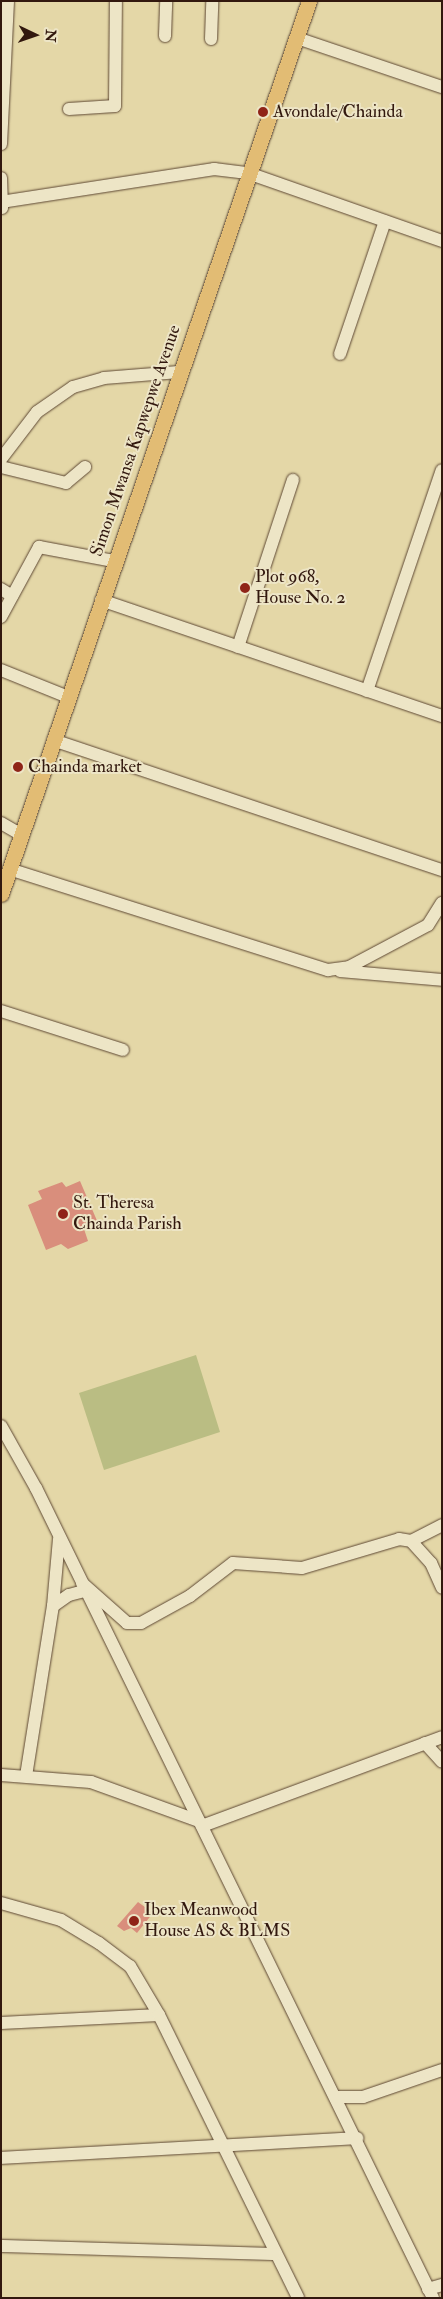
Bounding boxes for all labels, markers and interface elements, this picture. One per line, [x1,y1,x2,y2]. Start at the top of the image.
north arrow [10,10,60,60]
text: N [42,29,59,43]
place label: Avondale/Chainda [273,101,403,123]
marker: Avondale/Chainda [257,106,269,118]
street label: Simon Mwansa Kapwepwe Avenue [86,322,186,560]
place label: Plot 968, House No. 2 [255,567,346,610]
marker: Plot 968, House No. 2 [239,582,251,594]
place label: Chainda market [28,756,142,778]
marker: Chainda market [12,761,24,773]
place label: St. Theresa Chainda Parish [73,1193,182,1236]
marker: St. Theresa Chainda Parish [57,1208,69,1220]
place label: Ibex Meanwood House AS & BLMS [144,1900,290,1942]
marker: Ibex Meanwood House AS & BLMS [128,1915,140,1927]

